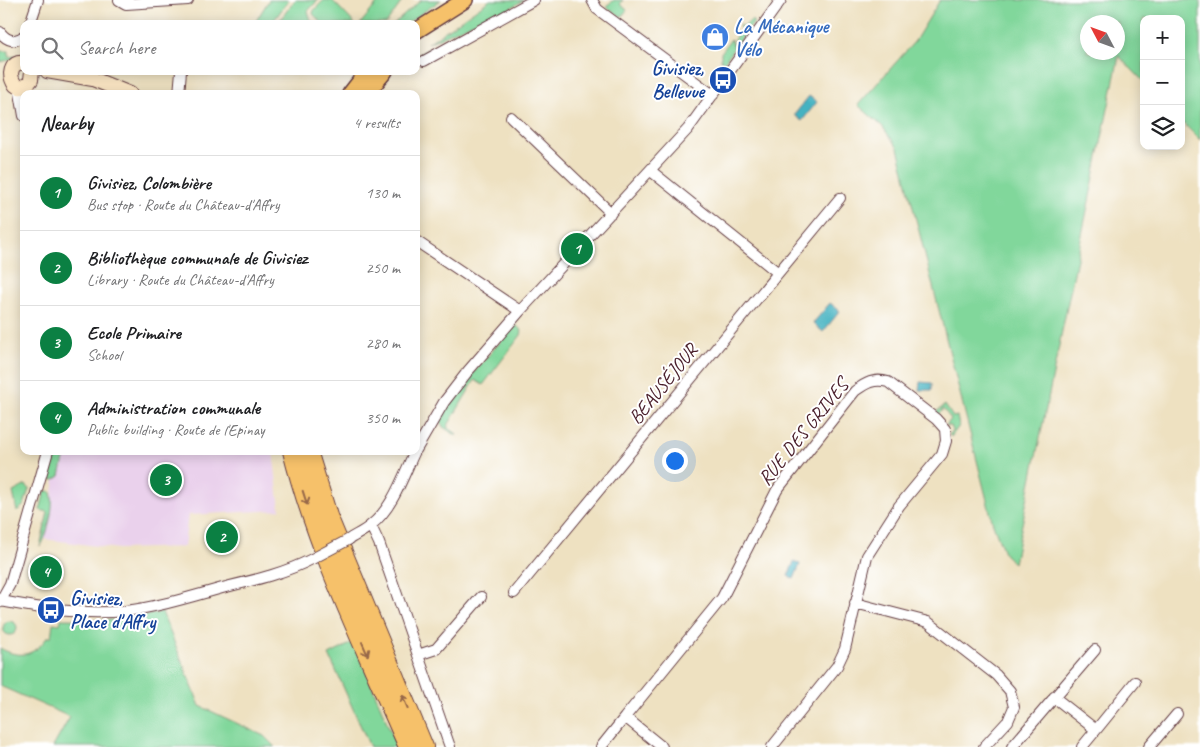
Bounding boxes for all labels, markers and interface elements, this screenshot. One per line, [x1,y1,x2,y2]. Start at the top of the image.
place label: La Mécanique Vélo [734,14,831,62]
north arrow [1080,15,1125,60]
map controls [1140,15,1185,150]
button: + [1140,15,1185,60]
search box [20,20,420,75]
shop icon: La Mécanique Vélo [700,22,730,52]
icon: search [38,34,66,62]
text: Search here [78,36,155,60]
place label: Givisiez, Bellevue [651,56,706,104]
button: − [1140,60,1185,105]
bus stop icon: Givisiez, Bellevue [708,65,738,95]
button: layers [1140,105,1185,150]
text: Nearby [40,110,93,136]
text: 4 results [353,113,400,133]
text: Givisiez, Colombière [87,171,211,195]
text: 1 [52,183,60,203]
text: 130 m [366,183,400,203]
text: Bus stop · Route du Château-d'Affry [87,195,279,215]
pin: 1 [561,230,593,268]
text: Bibliothèque communale de Givisiez [87,246,307,270]
text: 2 [52,258,60,278]
text: 250 m [366,258,400,278]
text: Library · Route du Château-d'Affry [87,270,274,290]
text: Ecole Primaire [87,321,181,345]
text: 3 [52,333,60,353]
text: 280 m [366,333,400,353]
street label: BEAUSÉJOUR [623,337,704,429]
text: School [87,345,121,365]
street label: RUE DES GRIVES [753,371,856,490]
text: Administration communale [87,396,260,420]
text: 4 [52,408,60,428]
text: 350 m [366,408,400,428]
text: Public building · Route de l'Epinay [87,420,265,440]
your location [662,448,688,474]
pin: 3 [150,461,182,499]
one-way arrow [300,490,310,506]
pin: 2 [206,518,238,556]
pin: 4 [30,553,62,591]
place label: Givisiez, Place d'Affry [70,586,158,635]
bus stop icon: Givisiez, Place d'Affry [36,595,66,625]
one-way arrow [361,641,371,656]
one-way arrow [399,695,409,710]

